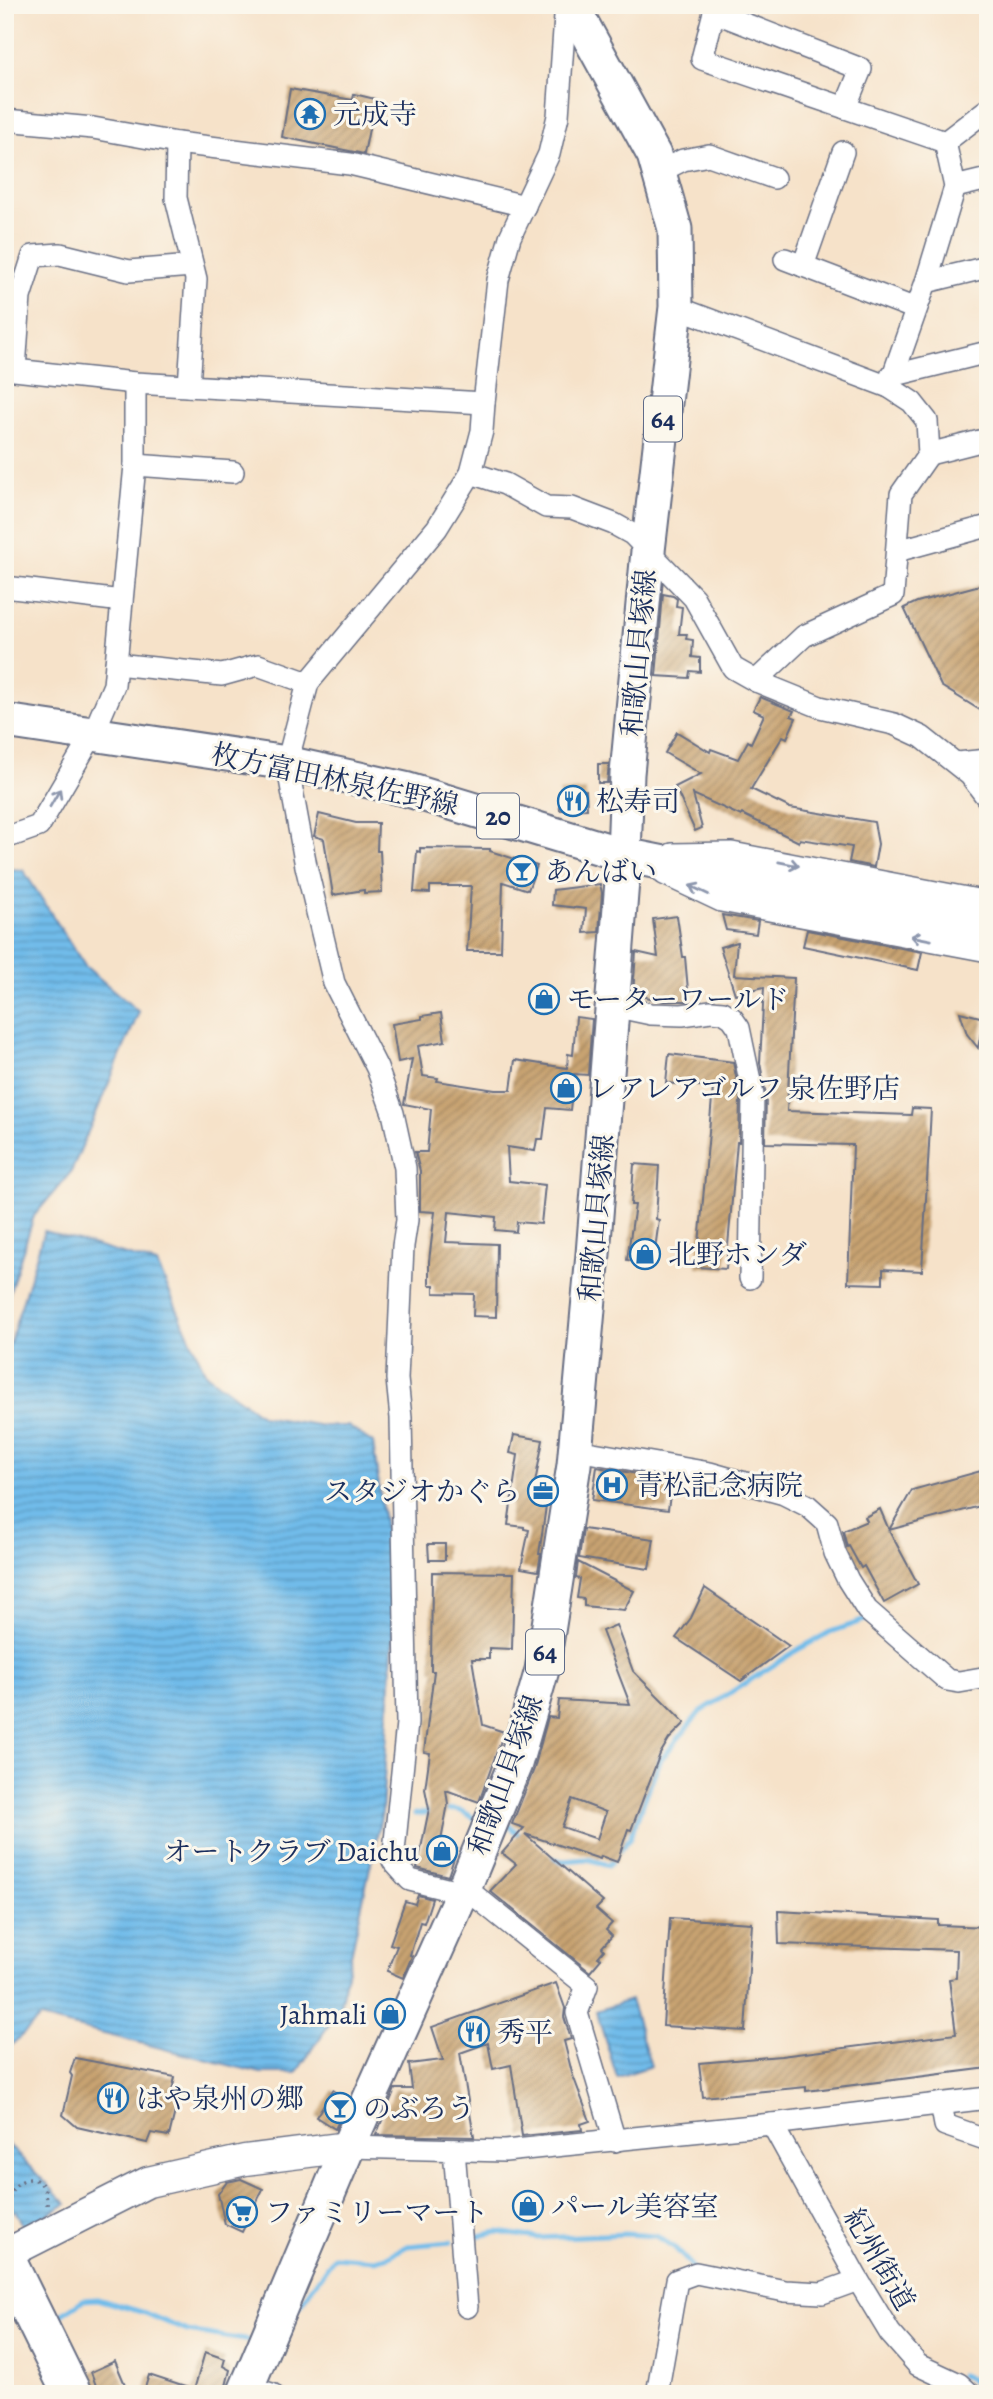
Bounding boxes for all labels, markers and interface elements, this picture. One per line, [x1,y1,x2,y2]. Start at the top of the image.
place label: 元成寺 [333,96,417,134]
temple icon: 元成寺 [293,97,327,131]
road number: 64 [644,396,682,442]
street label: 和歌山貝塚線 [613,568,665,738]
street label: 枚方富田林泉佐野線 [208,735,462,825]
place label: 松寿司 [596,783,680,821]
restaurant icon: 松寿司 [556,784,590,818]
one-way arrow [48,788,62,808]
road number: 20 [477,794,519,838]
place label: あんばい [545,853,657,891]
bar icon: あんばい [505,854,539,888]
one-way arrow [777,858,800,871]
one-way arrow [689,883,710,896]
one-way arrow [910,930,933,944]
place label: モーターワールド [567,981,789,1019]
shop icon: モーターワールド [527,982,561,1016]
place label: レアレアゴルフ 泉佐野店 [589,1070,900,1108]
shop icon: レアレアゴルフ 泉佐野店 [549,1071,583,1105]
street label: 和歌山貝塚線 [571,1133,623,1303]
place label: 北野ホンダ [668,1236,807,1274]
shop icon: 北野ホンダ [628,1237,662,1271]
place label: 青松記念病院 [635,1467,803,1505]
hospital icon: 青松記念病院 [595,1468,629,1502]
place label: スタジオかぐら [324,1473,520,1511]
office icon: スタジオかぐら [526,1474,560,1508]
road number: 64 [526,1630,564,1674]
street label: 和歌山貝塚線 [459,1690,553,1861]
place label: オートクラブ Daichu [163,1833,420,1871]
shop icon: オートクラブ Daichu [425,1834,459,1868]
place label: Jahmali [280,1996,367,2034]
shop icon: Jahmali [373,1997,407,2031]
place label: 秀平 [497,2014,553,2052]
restaurant icon: 秀平 [457,2015,491,2049]
place label: はや泉州の郷 [136,2080,304,2118]
restaurant icon: はや泉州の郷 [96,2081,130,2115]
place label: のぶろう [363,2090,475,2128]
bar icon: のぶろう [323,2091,357,2125]
place label: パール美容室 [551,2188,718,2226]
shop icon: パール美容室 [511,2189,545,2223]
place label: ファミリーマート [265,2194,488,2232]
supermarket icon: ファミリーマート [225,2195,259,2229]
street label: 紀州街道 [835,2201,924,2318]

